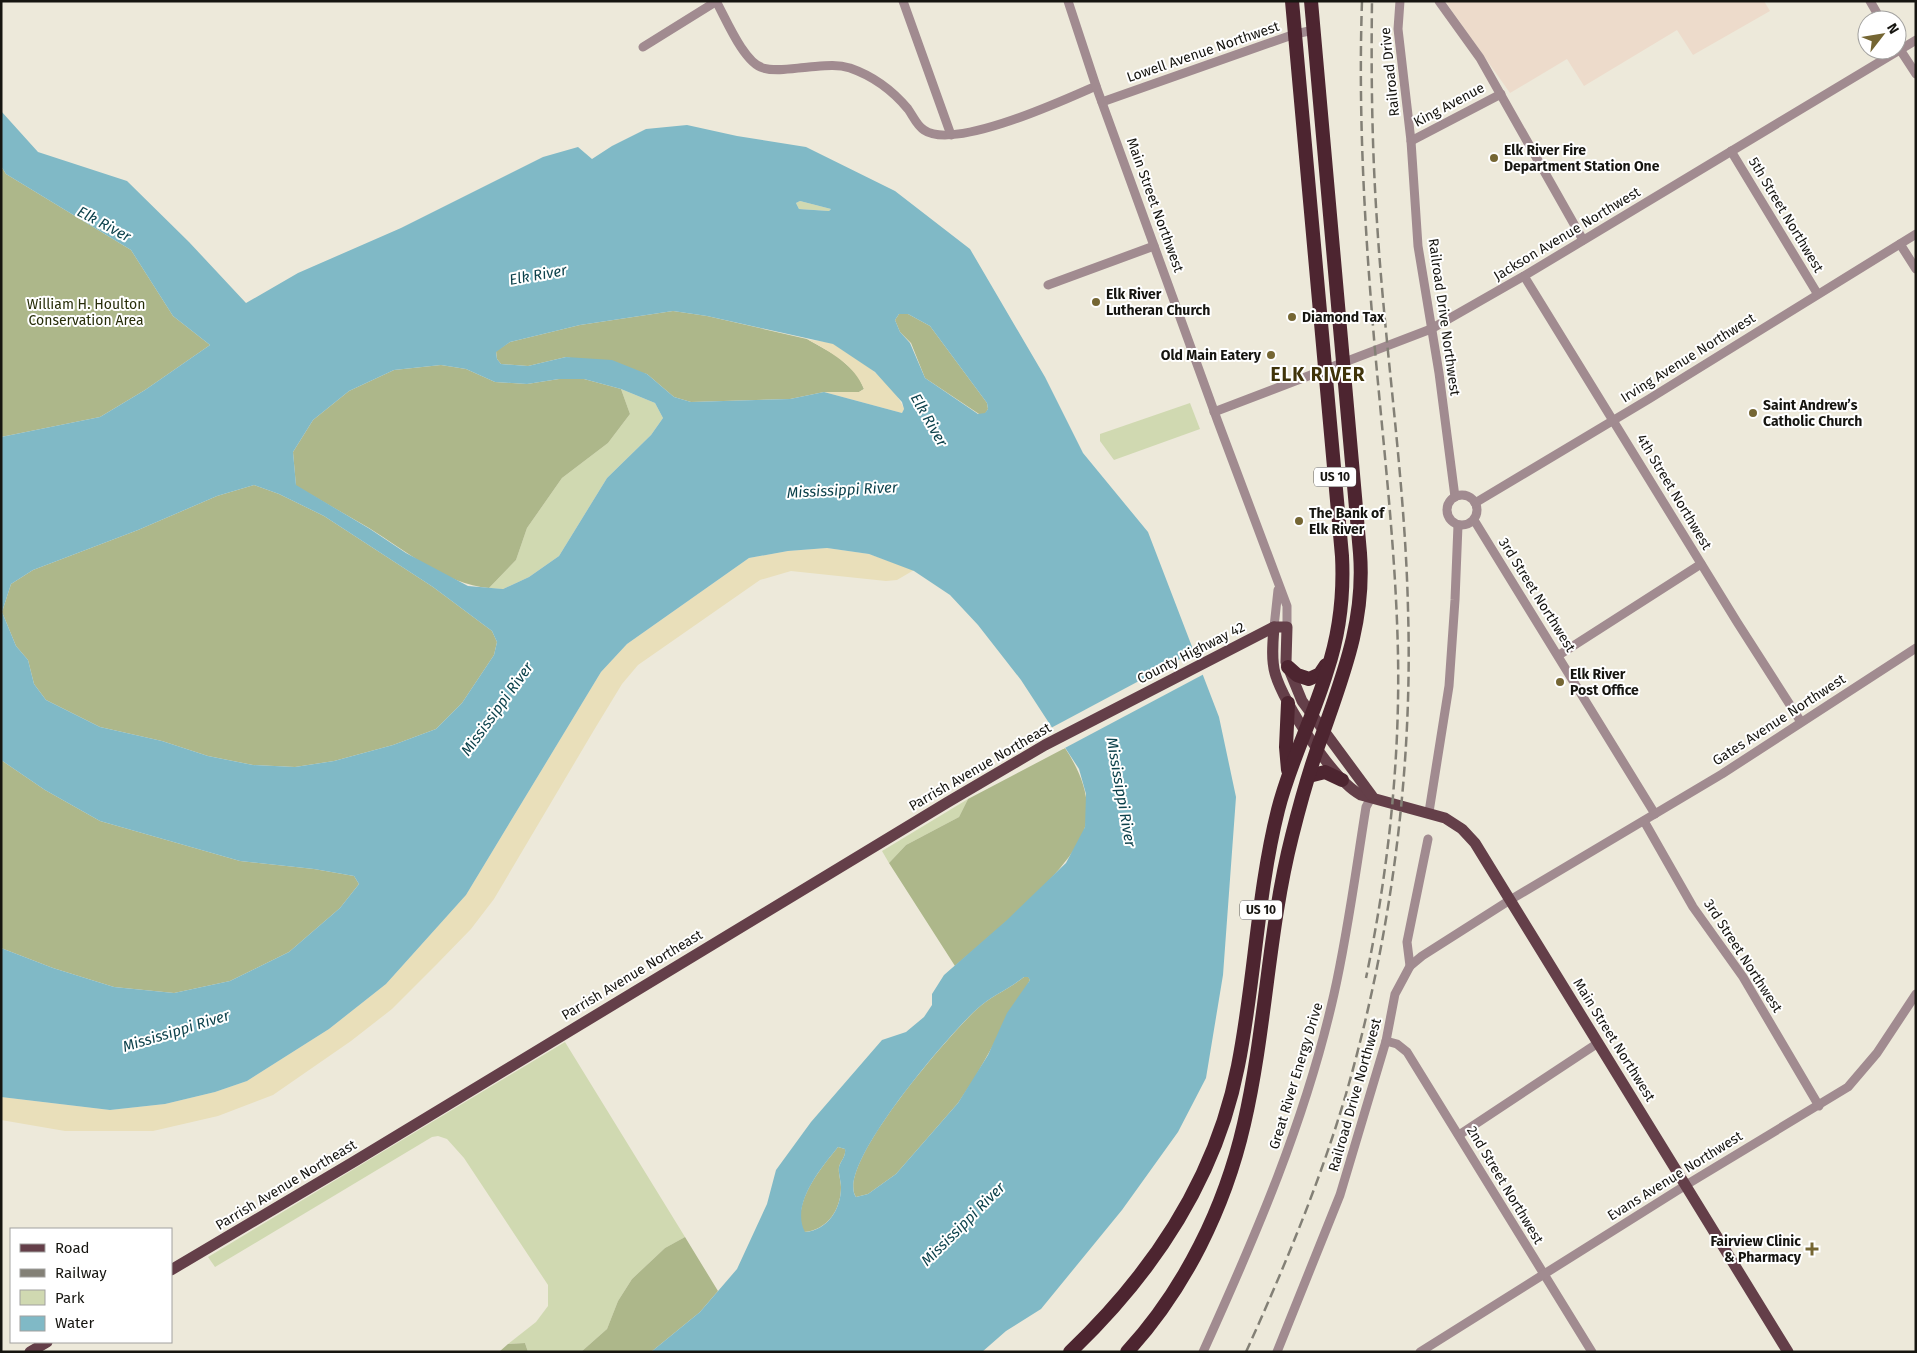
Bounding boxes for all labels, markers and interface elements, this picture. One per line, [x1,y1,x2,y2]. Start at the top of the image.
north arrow [1857,10,1907,60]
street label: Lowell Avenue Northwest [1124,18,1282,86]
text: N [1883,20,1902,37]
street label: Railroad Drive [1377,27,1403,117]
street label: King Avenue [1411,79,1487,131]
street label: Main Street Northwest [1123,135,1188,275]
place label: Elk River Fire Department Station One [1504,142,1660,175]
marker: Elk River Fire Department Station One [1488,152,1500,164]
street label: 5th Street Northwest [1745,154,1828,276]
street label: Jackson Avenue Northwest [1491,183,1644,285]
water label: Elk River [74,202,135,246]
street label: Railroad Drive Northwest [1425,237,1464,398]
water label: Elk River [508,261,569,289]
place label: Elk River Lutheran Church [1106,286,1210,319]
park label: William H. Houlton Conservation Area [27,296,145,329]
marker: Elk River Lutheran Church [1090,296,1102,308]
place label: Diamond Tax [1302,309,1385,326]
street label: Irving Avenue Northwest [1618,309,1759,406]
marker: Diamond Tax [1286,311,1298,323]
place label: Old Main Eatery [1161,347,1262,364]
marker: Old Main Eatery [1265,349,1277,361]
district label: ELK RIVER [1270,363,1366,386]
water label: Elk River [907,390,952,451]
place label: Saint Andrew’s Catholic Church [1763,397,1862,430]
marker: Saint Andrew’s Catholic Church [1747,407,1759,419]
street label: 4th Street Northwest [1633,431,1716,554]
road number: US 10 [1314,468,1356,487]
water label: Mississippi River [786,478,899,502]
place label: The Bank of Elk River [1309,505,1386,538]
marker: The Bank of Elk River [1293,515,1305,527]
street label: 3rd Street Northwest [1495,535,1580,656]
street label: County Highway 42 [1134,618,1248,687]
water label: Mississippi River [457,658,538,759]
place label: Elk River Post Office [1570,666,1639,699]
street label: Gates Avenue Northwest [1709,670,1849,769]
marker: Elk River Post Office [1554,676,1566,688]
street label: Parrish Avenue Northeast [906,719,1055,815]
water label: Mississippi River [1103,736,1140,849]
street label: 3rd Street Northwest [1700,896,1786,1017]
road number: US 10 [1240,900,1282,920]
street label: Parrish Avenue Northeast [558,926,706,1024]
street label: Main Street Northwest [1569,975,1659,1105]
street label: Great River Energy Drive [1266,1000,1326,1152]
water label: Mississippi River [120,1006,233,1056]
street label: Railroad Drive Northwest [1325,1015,1385,1174]
street label: 2nd Street Northwest [1463,1123,1547,1248]
street label: Evans Avenue Northwest [1604,1127,1746,1224]
street label: Parrish Avenue Northeast [212,1136,360,1234]
water label: Mississippi River [917,1178,1009,1270]
legend [10,1228,172,1343]
place label: Fairview Clinic & Pharmacy [1710,1233,1802,1266]
text: Road [55,1239,90,1257]
marker: Fairview Clinic & Pharmacy [1805,1242,1819,1256]
text: Railway [55,1264,107,1282]
text: Park [55,1289,85,1307]
text: Water [55,1314,94,1332]

